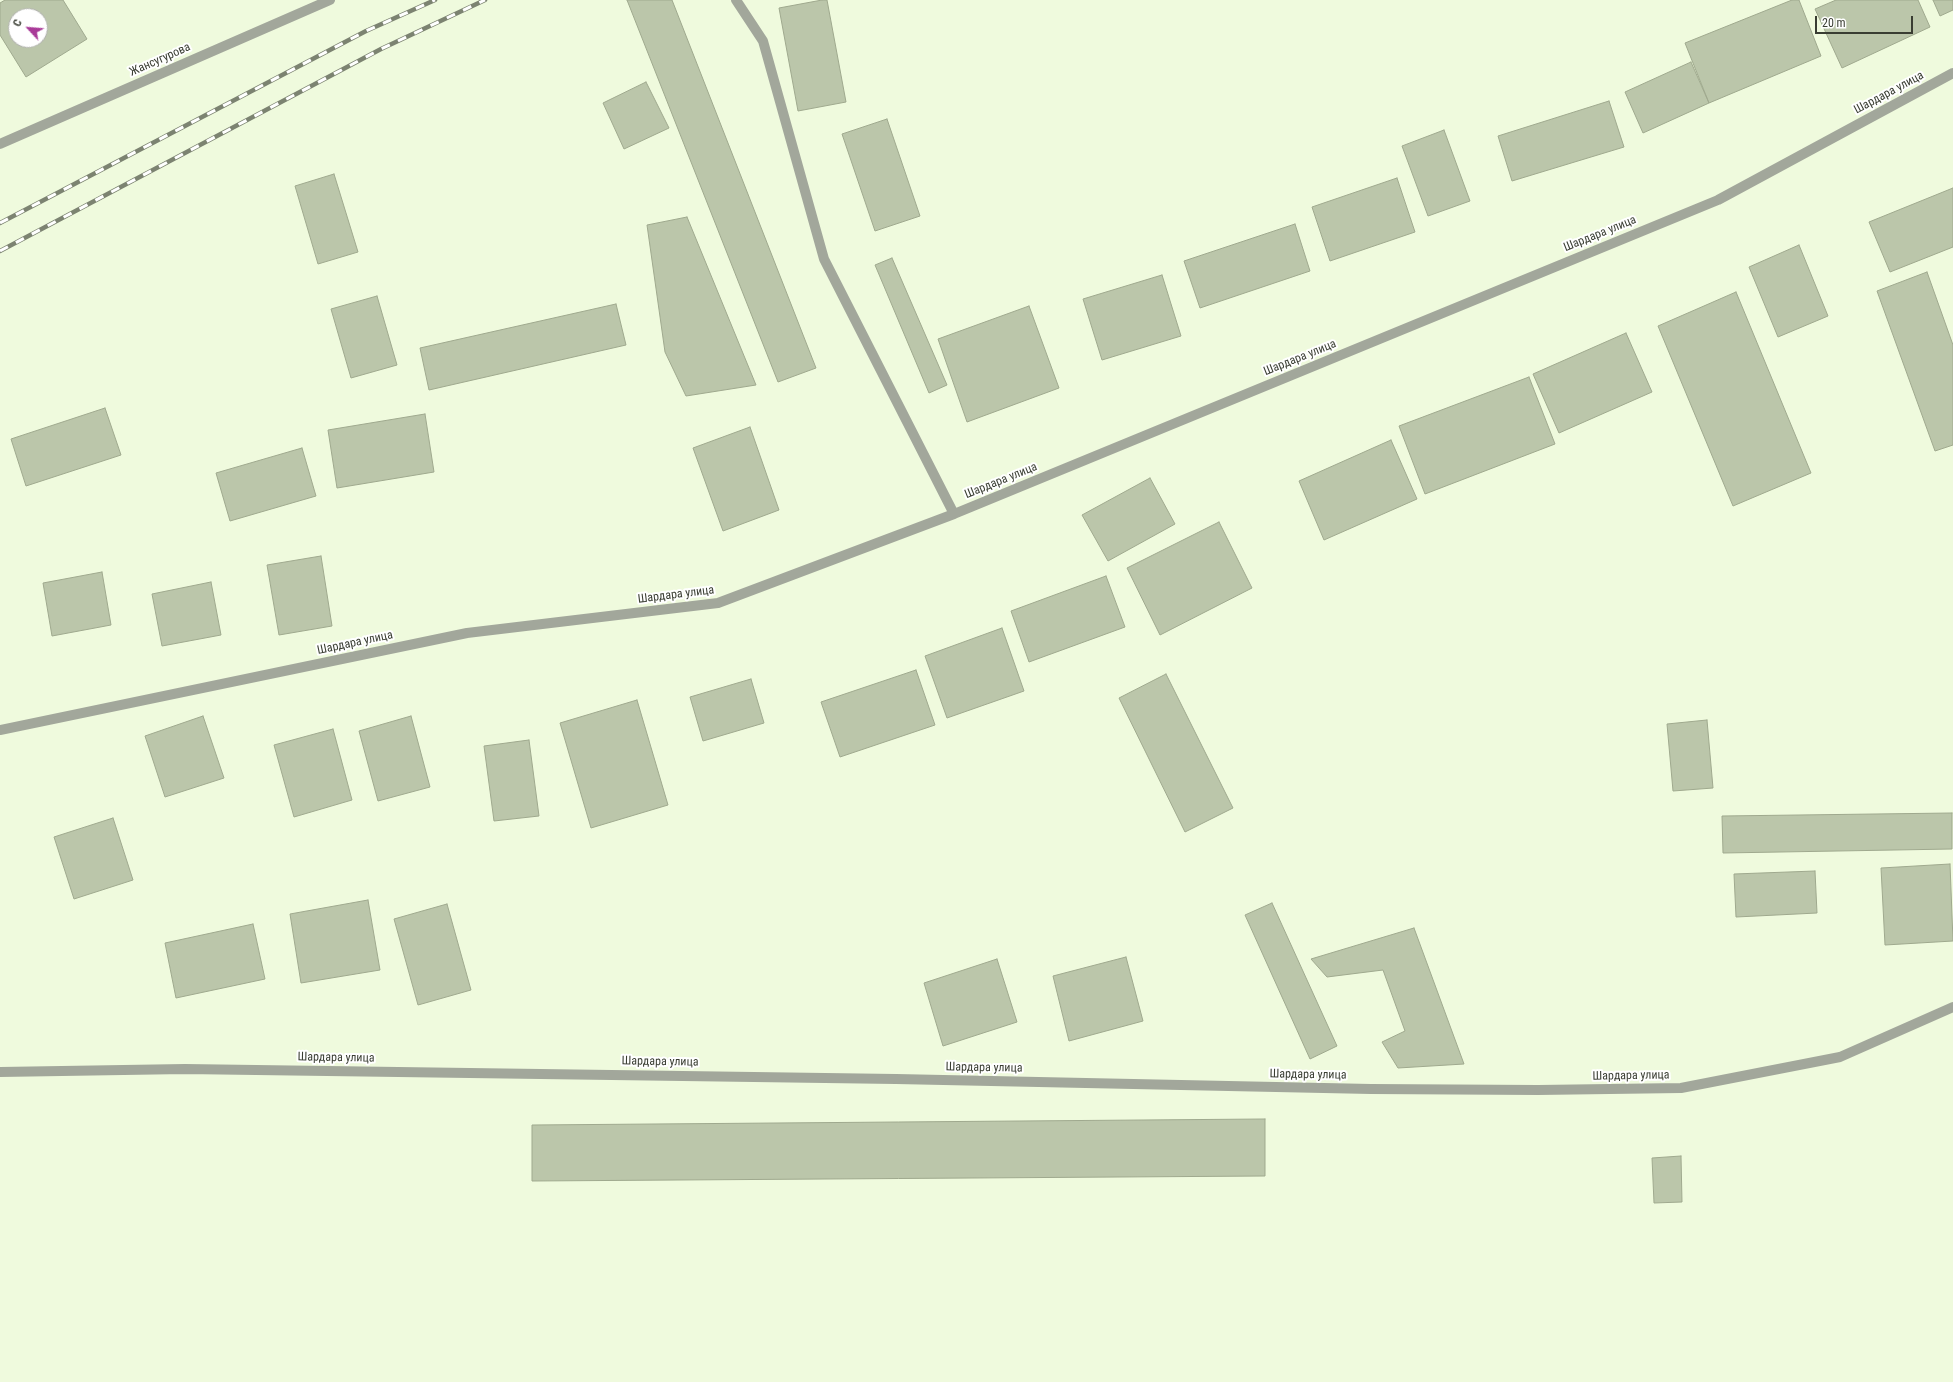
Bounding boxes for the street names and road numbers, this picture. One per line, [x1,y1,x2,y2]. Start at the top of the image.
street label: Жансугурова [127,40,193,80]
street label: Шардара улица [1852,69,1926,117]
street label: Шардара улица [1562,213,1638,255]
street label: Шардара улица [1262,337,1338,379]
street label: Шардара улица [963,460,1039,502]
street label: Шардара улица [637,583,715,607]
street label: Шардара улица [316,628,394,658]
street label: Шардара улица [297,1050,375,1066]
street label: Шардара улица [621,1054,699,1070]
street label: Шардара улица [945,1060,1023,1076]
street label: Шардара улица [1269,1067,1347,1083]
street label: Шардара улица [1592,1068,1670,1084]

